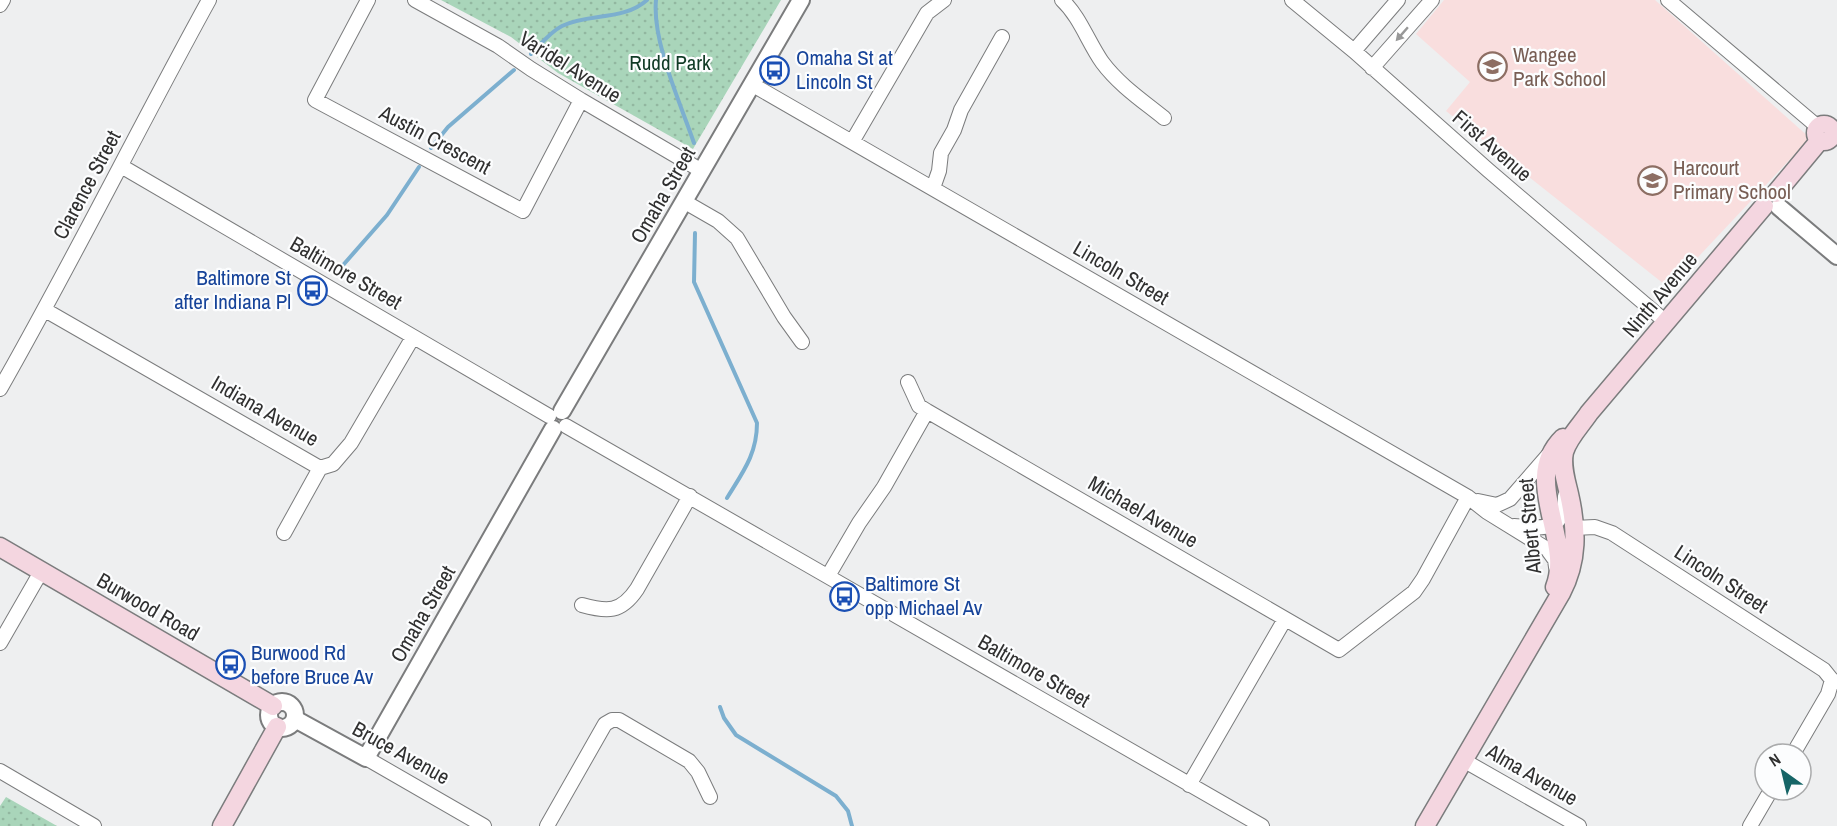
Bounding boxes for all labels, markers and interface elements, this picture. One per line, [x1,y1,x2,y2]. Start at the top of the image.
street label: Varidel Avenue [514,24,627,109]
one-way arrow [1396,26,1409,41]
place label: Wangee Park School [1513,40,1606,93]
place label: Omaha St at Lincoln St [796,43,893,96]
park label: Rudd Park [629,48,711,77]
school or university icon: Wangee Park School [1476,51,1508,83]
bus stop icon: Omaha St at Lincoln St [759,54,791,86]
street label: Austin Crescent [373,98,496,181]
street label: First Avenue [1446,103,1538,188]
street label: Clarence Street [46,125,128,244]
street label: Omaha Street [623,141,702,248]
place label: Harcourt Primary School [1673,153,1791,206]
school or university icon: Harcourt Primary School [1636,164,1668,196]
street label: Baltimore Street [285,229,408,316]
street label: Lincoln Street [1068,233,1175,312]
street label: Ninth Avenue [1615,246,1704,343]
place label: Baltimore St after Indiana Pl [174,263,291,316]
bus stop icon: Baltimore St after Indiana Pl [296,274,328,306]
street label: Indiana Avenue [206,368,324,453]
street label: Michael Avenue [1083,468,1203,555]
street label: Albert Street [1511,477,1548,576]
street label: Lincoln Street [1669,537,1774,620]
street label: Omaha Street [383,560,462,667]
street label: Burwood Road [92,566,205,648]
place label: Baltimore St opp Michael Av [865,569,983,622]
bus stop icon: Baltimore St opp Michael Av [828,580,860,612]
street label: Baltimore Street [973,627,1096,714]
place label: Burwood Rd before Bruce Av [251,638,374,691]
bus stop icon: Burwood Rd before Bruce Av [214,649,246,681]
street label: Bruce Avenue [347,714,455,791]
street label: Alma Avenue [1480,736,1583,812]
north arrow [1753,742,1813,802]
text: N [1765,748,1785,771]

